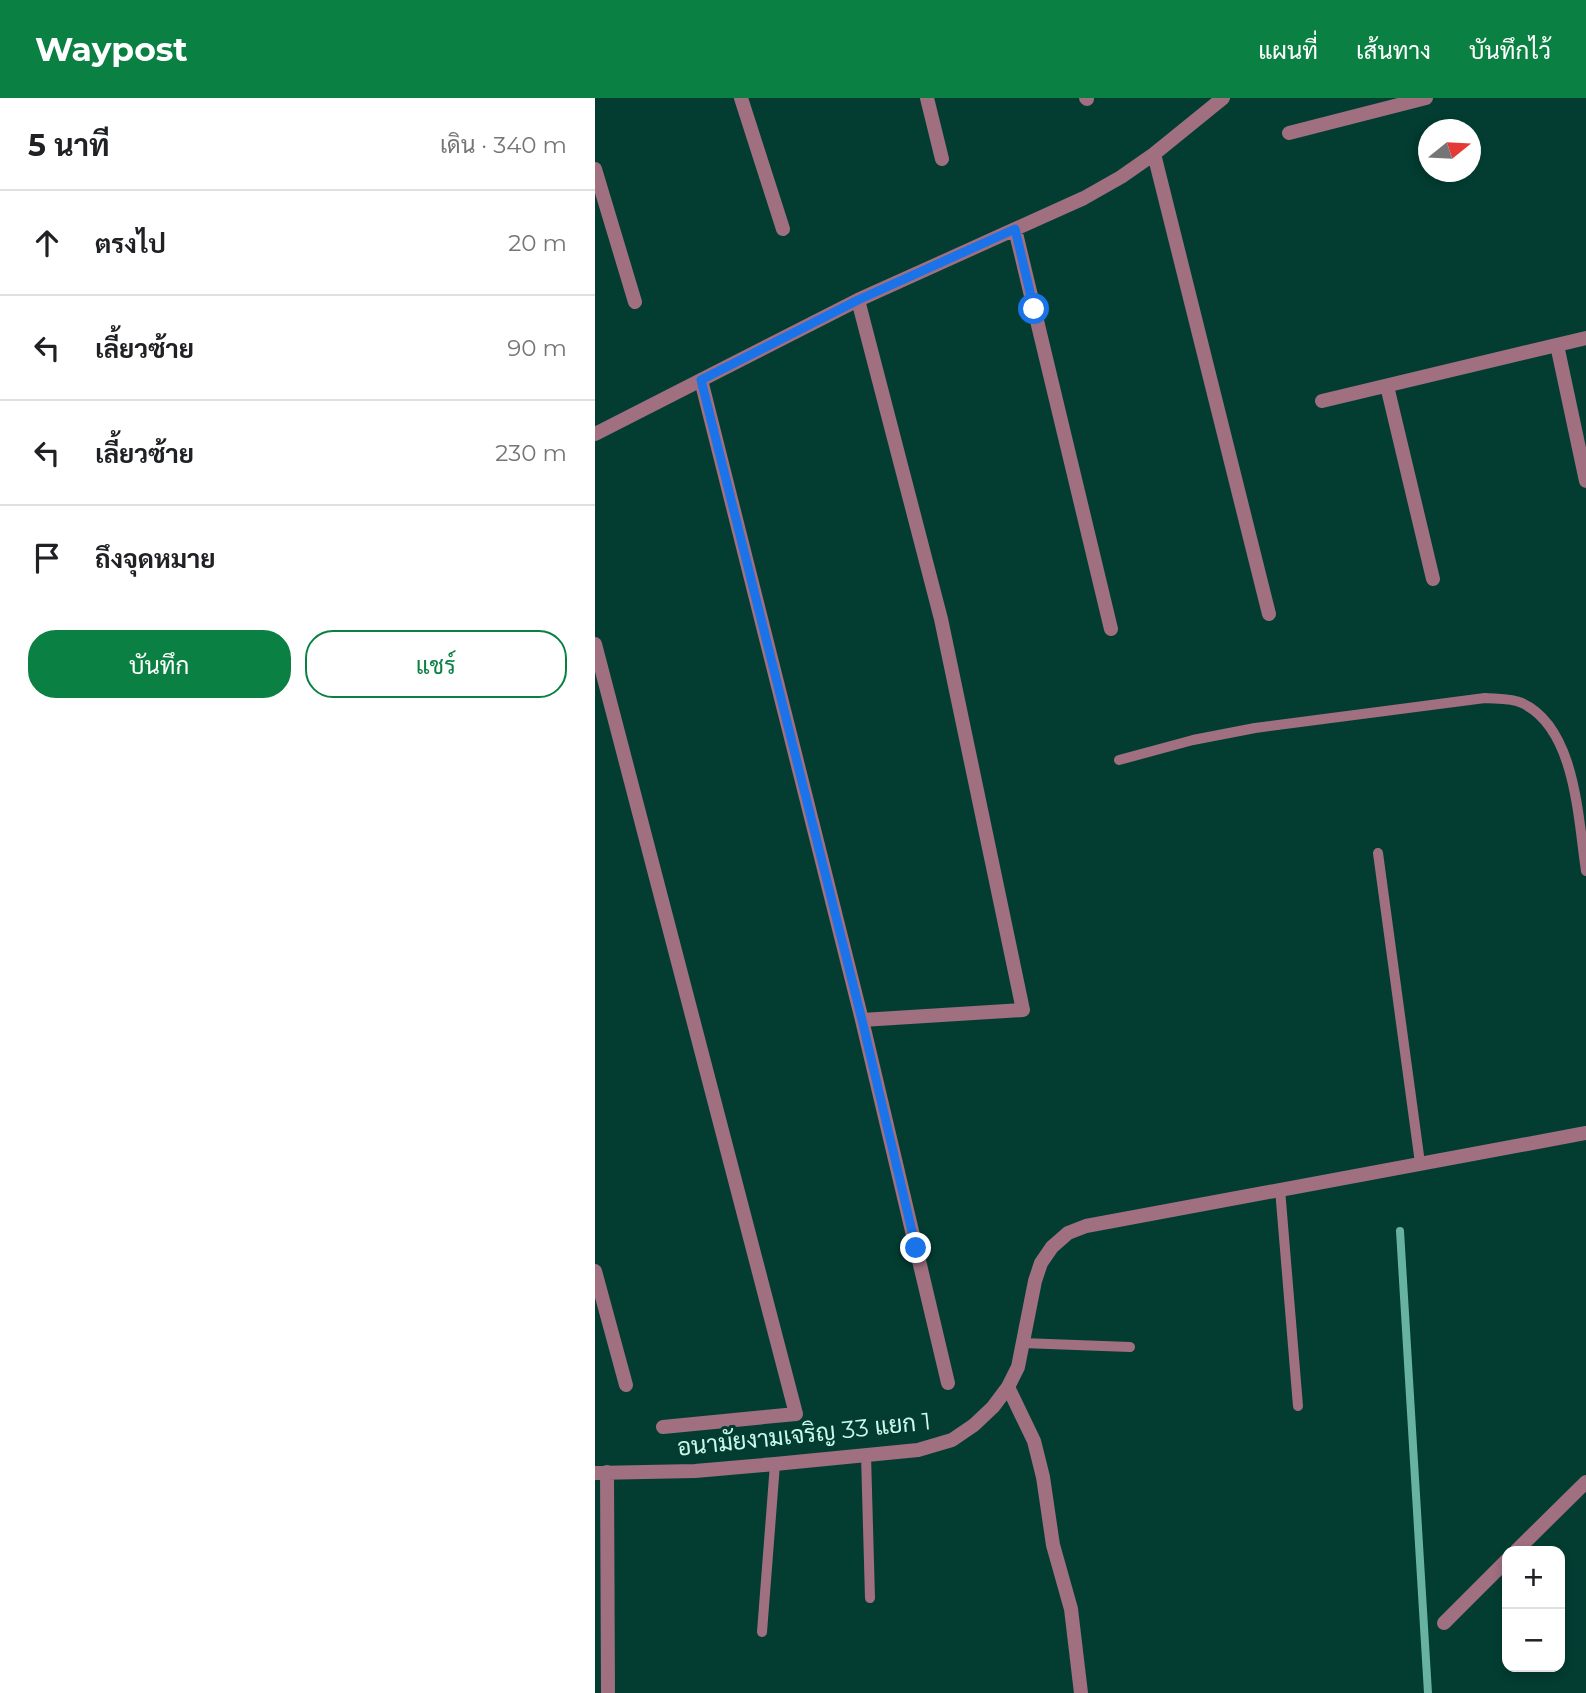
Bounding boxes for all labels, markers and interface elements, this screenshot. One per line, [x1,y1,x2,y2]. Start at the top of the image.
text: Waypost [35,29,188,69]
text: แผนที่ [1258,36,1318,65]
text: เส้นทาง [1356,36,1431,65]
text: บันทึกไว้ [1469,36,1551,65]
north arrow [1418,119,1481,182]
text: 5 นาที [28,127,109,164]
text: เดิน · 340 m [440,131,567,159]
icon: ahead [28,224,66,262]
text: ตรงไป [95,228,166,260]
text: 20 m [508,229,567,257]
route start [1018,293,1049,324]
icon: left [28,329,66,367]
text: เลี้ยวซ้าย [95,333,194,365]
text: 90 m [507,334,567,362]
icon: left [28,434,66,472]
text: เลี้ยวซ้าย [95,438,194,470]
text: 230 m [495,439,567,467]
icon: arrive [28,539,66,577]
text: ถึงจุดหมาย [95,543,216,575]
button: บันทึก [28,630,291,698]
button: แชร์ [305,630,567,698]
route end [900,1232,931,1263]
street label: อนามัยงามเจริญ 33 แยก 1 [676,1406,932,1462]
map controls [1502,1546,1565,1672]
button: + [1502,1546,1565,1609]
button: − [1502,1609,1565,1672]

